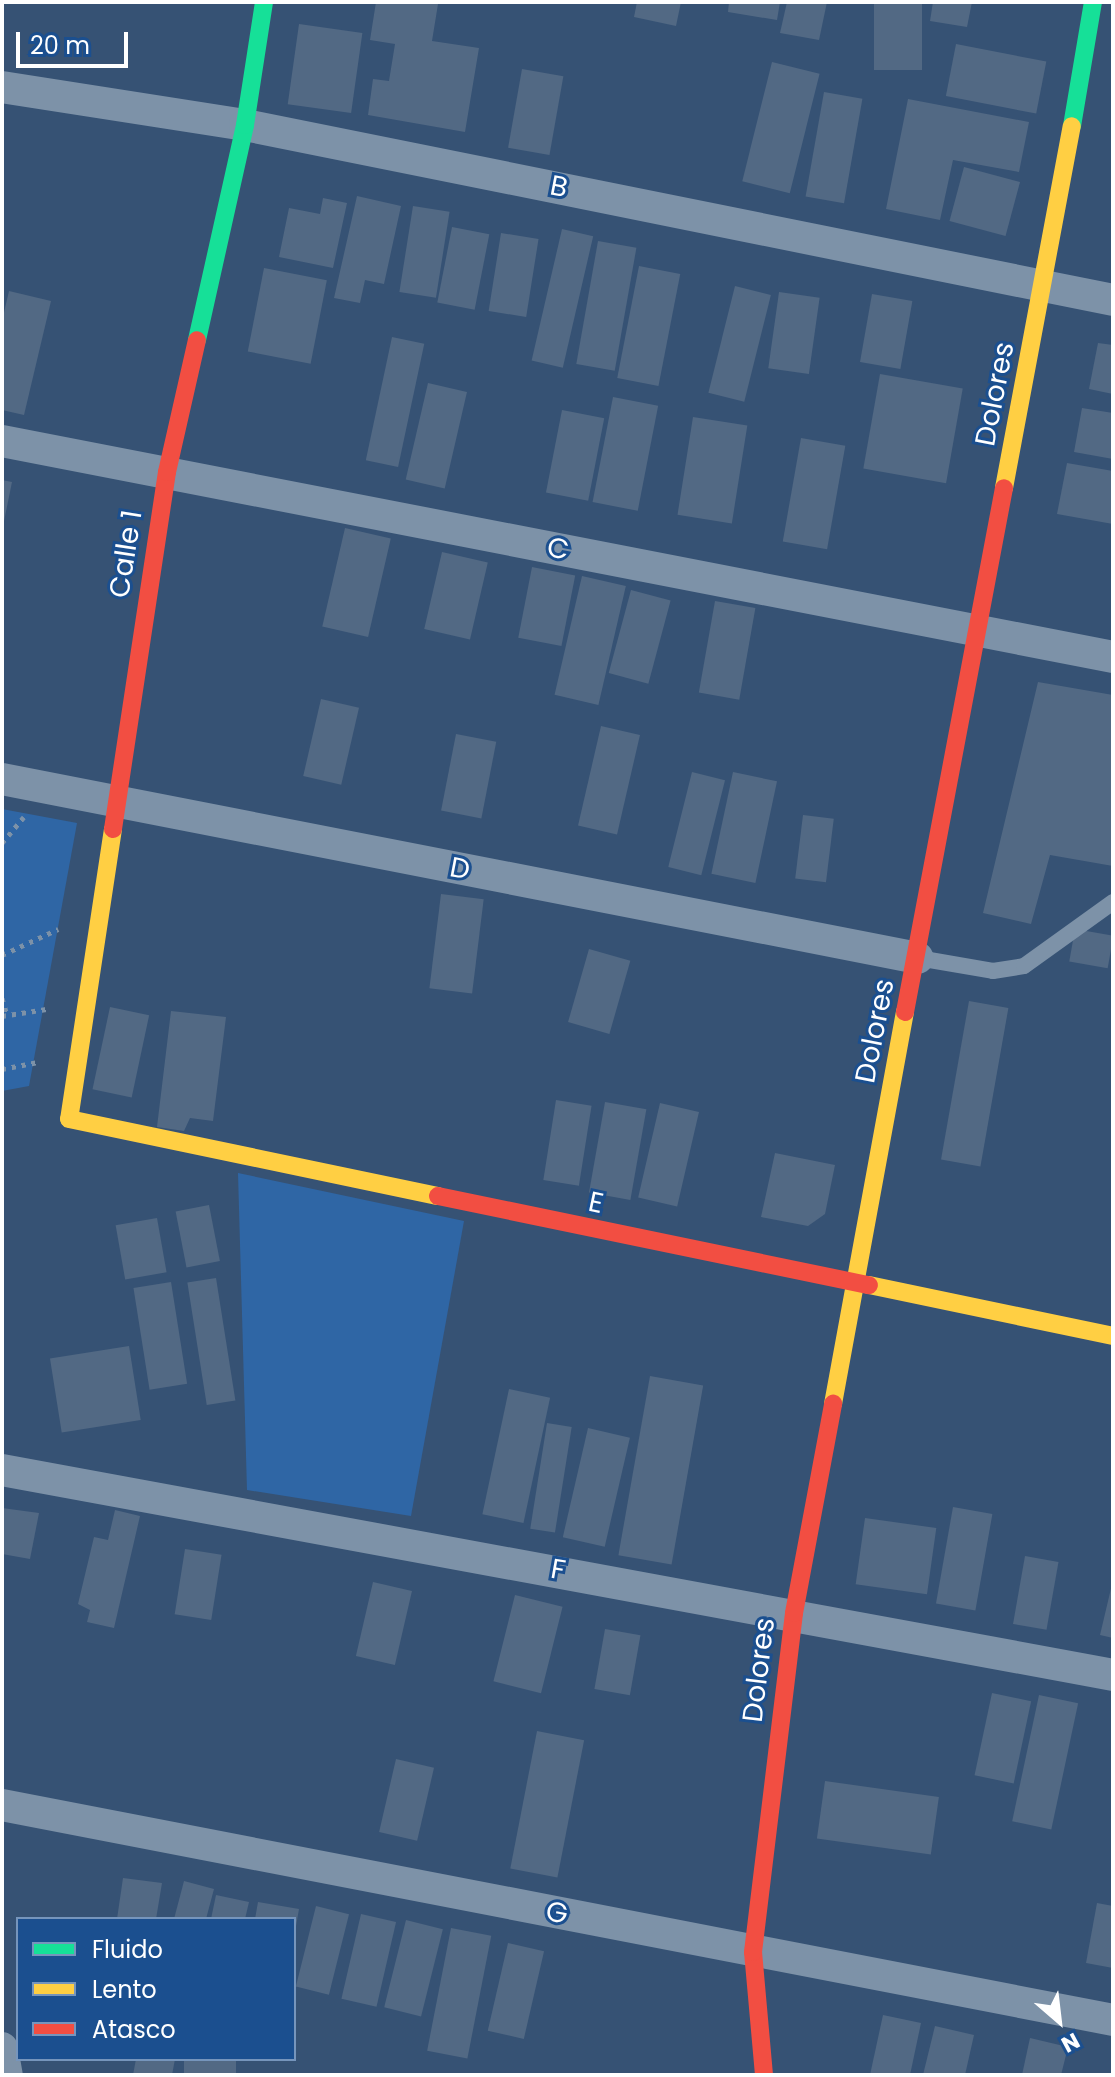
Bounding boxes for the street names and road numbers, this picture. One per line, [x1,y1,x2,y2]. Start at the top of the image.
street label: B [547,169,571,205]
street label: Dolores [968,339,1022,449]
street label: Calle 1 [103,508,149,600]
street label: C [544,530,572,568]
street label: D [447,851,473,887]
street label: Dolores [848,976,902,1086]
street label: E [585,1185,607,1221]
street label: F [548,1552,568,1588]
street label: Dolores [736,1616,782,1724]
street label: G [543,1894,571,1932]

